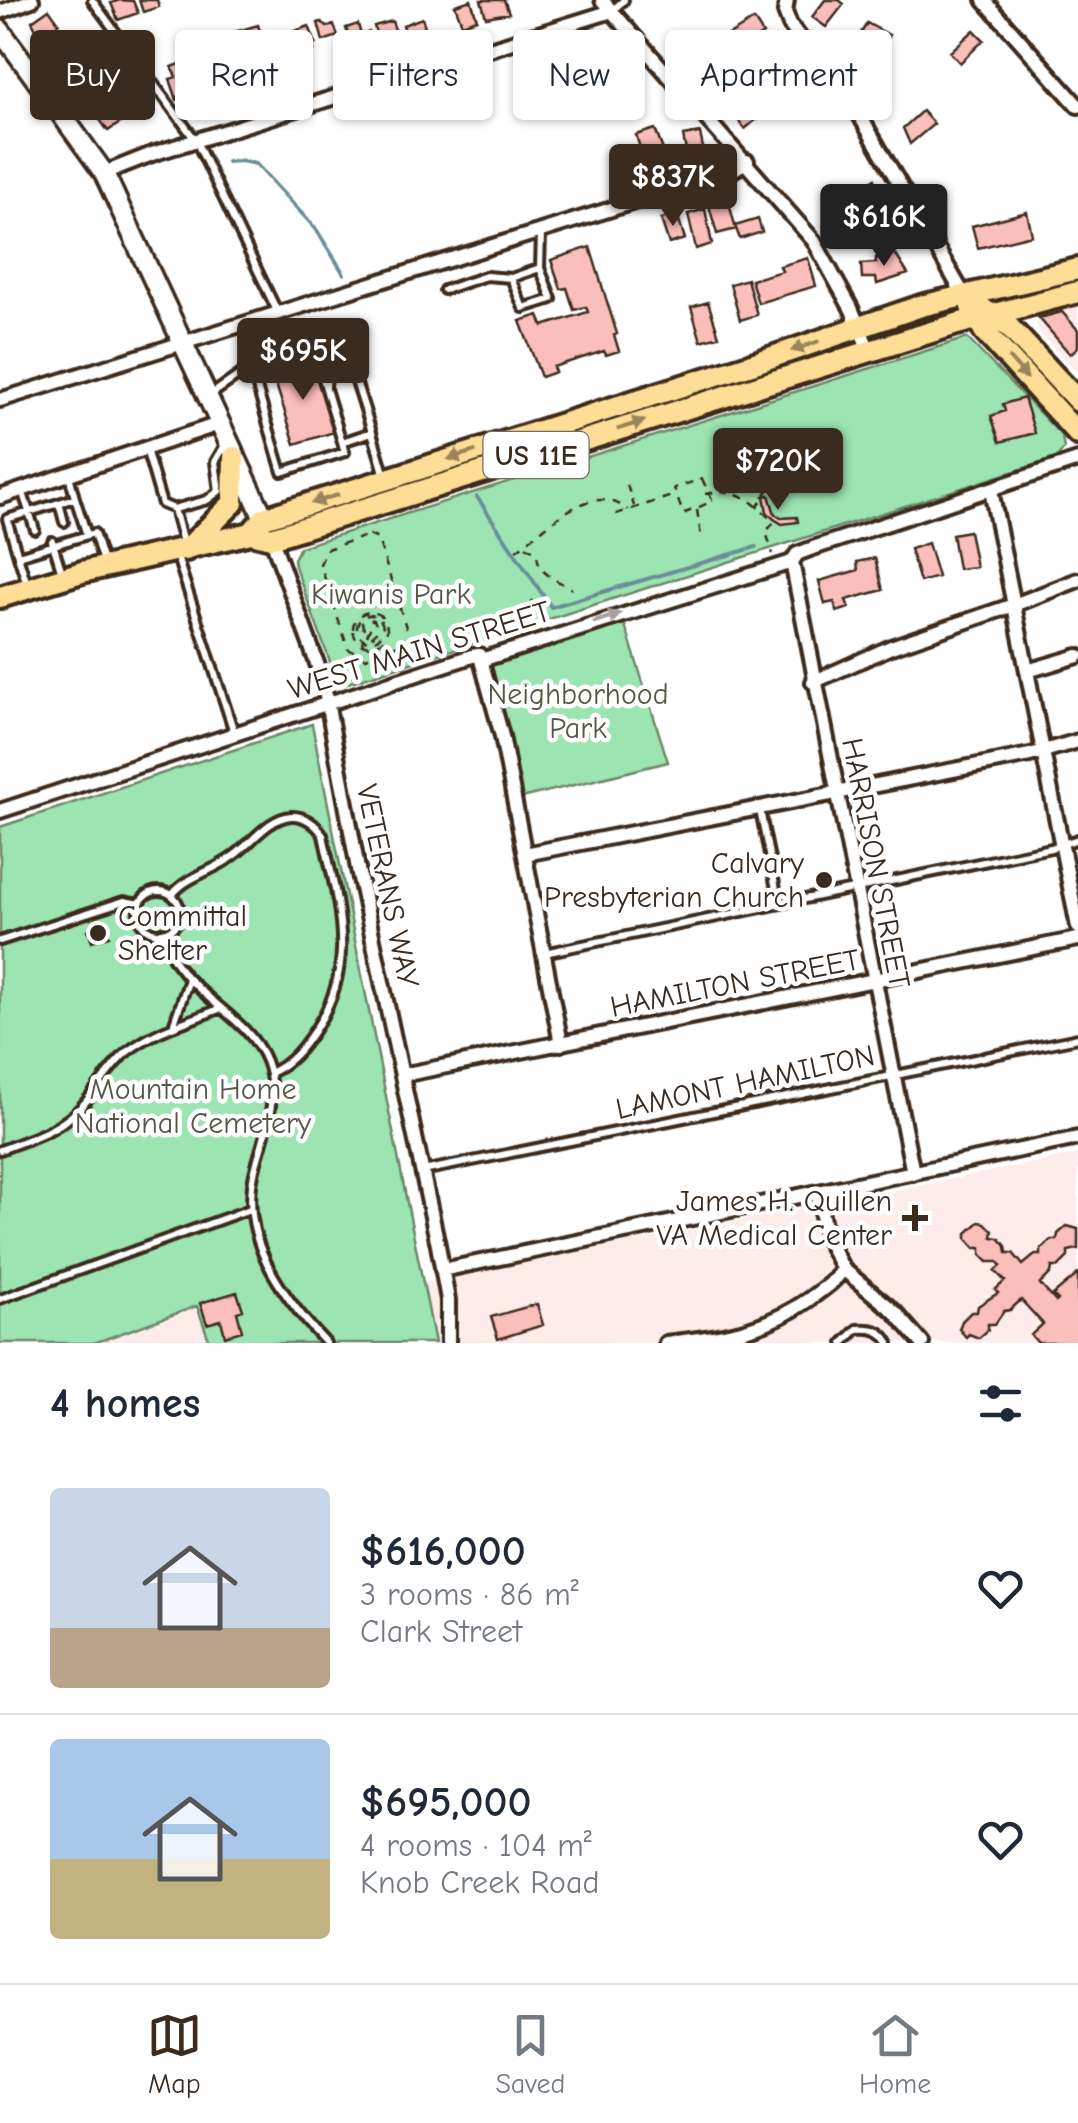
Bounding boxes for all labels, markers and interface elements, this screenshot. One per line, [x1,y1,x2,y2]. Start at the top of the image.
chip: Buy [30,30,155,120]
chip: Rent [175,30,313,120]
chip: Filters [333,30,493,120]
chip: New [513,30,645,120]
chip: Apartment [665,30,892,120]
pin: $837K [603,144,743,229]
text: $837K [631,158,715,195]
pin: $616K [814,184,954,269]
text: $616K [842,198,926,235]
pin: $695K [233,318,373,403]
text: $695K [259,332,347,369]
one-way arrow [790,339,820,354]
one-way arrow [1006,355,1028,380]
one-way arrow [617,417,647,432]
pin: $720K [708,428,848,513]
road number: US 11E [484,432,588,478]
text: $720K [735,442,821,479]
one-way arrow [447,449,477,464]
one-way arrow [310,492,340,507]
park label: Kiwanis Park [311,577,471,612]
street label: WEST MAIN STREET [284,594,555,707]
one-way arrow [593,610,623,625]
park label: Neighborhood Park [487,677,669,746]
street label: HARRISON STREET [834,735,917,992]
street label: VETERANS WAY [349,781,426,991]
place label: Calvary Presbyterian Church [544,846,805,915]
marker: Calvary Presbyterian Church [813,869,835,891]
place label: Committal Shelter [118,899,247,968]
marker: Committal Shelter [87,922,109,944]
street label: HAMILTON STREET [607,942,863,1025]
street label: LAMONT HAMILTON [613,1038,878,1127]
park label: Mountain Home National Cemetery [75,1072,312,1141]
place label: James H. Quillen VA Medical Center [656,1184,892,1253]
marker: James H. Quillen VA Medical Center [902,1205,928,1231]
icon: filters [973,1376,1028,1431]
text: 4 homes [50,1379,200,1428]
text: $616,000 [360,1527,526,1576]
icon: home [130,1528,250,1648]
icon: heart [973,1561,1028,1616]
text: 3 rooms · 86 m² [360,1576,579,1613]
text: Clark Street [360,1613,522,1650]
text: $695,000 [360,1778,532,1827]
icon: home [130,1779,250,1899]
icon: heart [973,1812,1028,1867]
text: 4 rooms · 104 m² [360,1827,592,1864]
text: Knob Creek Road [360,1864,599,1901]
tab: Map [147,2008,202,2100]
tab: Saved [495,2008,565,2100]
tab: Home [859,2008,931,2100]

